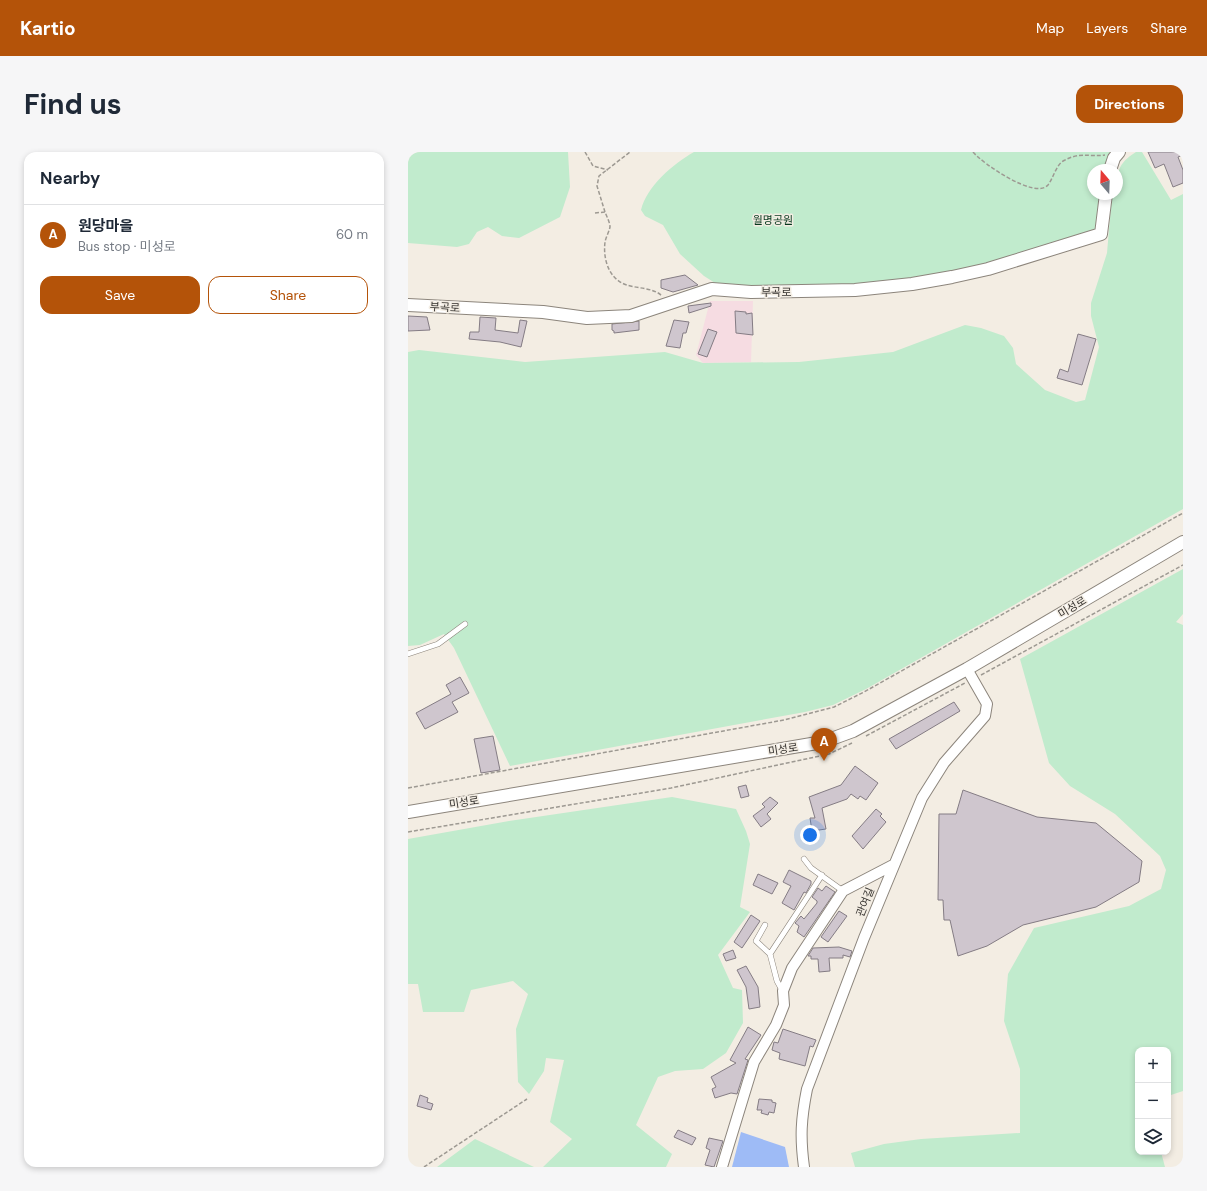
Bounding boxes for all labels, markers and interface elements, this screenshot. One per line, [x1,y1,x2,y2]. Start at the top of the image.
text: Kartio [20,16,76,41]
text: Map [1036,19,1064,37]
text: Layers [1086,19,1128,37]
text: Share [1150,19,1187,37]
button: Directions [1076,85,1183,123]
text: Find us [24,86,122,123]
north arrow [1087,164,1123,200]
text: Nearby [40,167,100,189]
park label: 월명공원 [753,213,793,227]
text: 원당마을 [78,216,133,236]
text: A [48,226,58,243]
text: 60 m [336,226,368,243]
text: Bus stop · 미성로 [78,238,176,255]
button: Save [40,276,200,314]
button: Share [208,276,368,314]
street label: 부곡로 [761,285,791,299]
street label: 부곡로 [429,299,461,315]
street label: 미성로 [1055,593,1089,621]
pin: A [811,728,837,761]
street label: 미성로 [767,740,799,758]
street label: 미성로 [448,793,480,811]
your location [800,825,820,845]
street label: 관여길 [853,885,877,919]
map controls [1135,1047,1171,1155]
button: + [1135,1047,1171,1083]
button: − [1135,1083,1171,1119]
button: layers [1135,1119,1171,1155]

